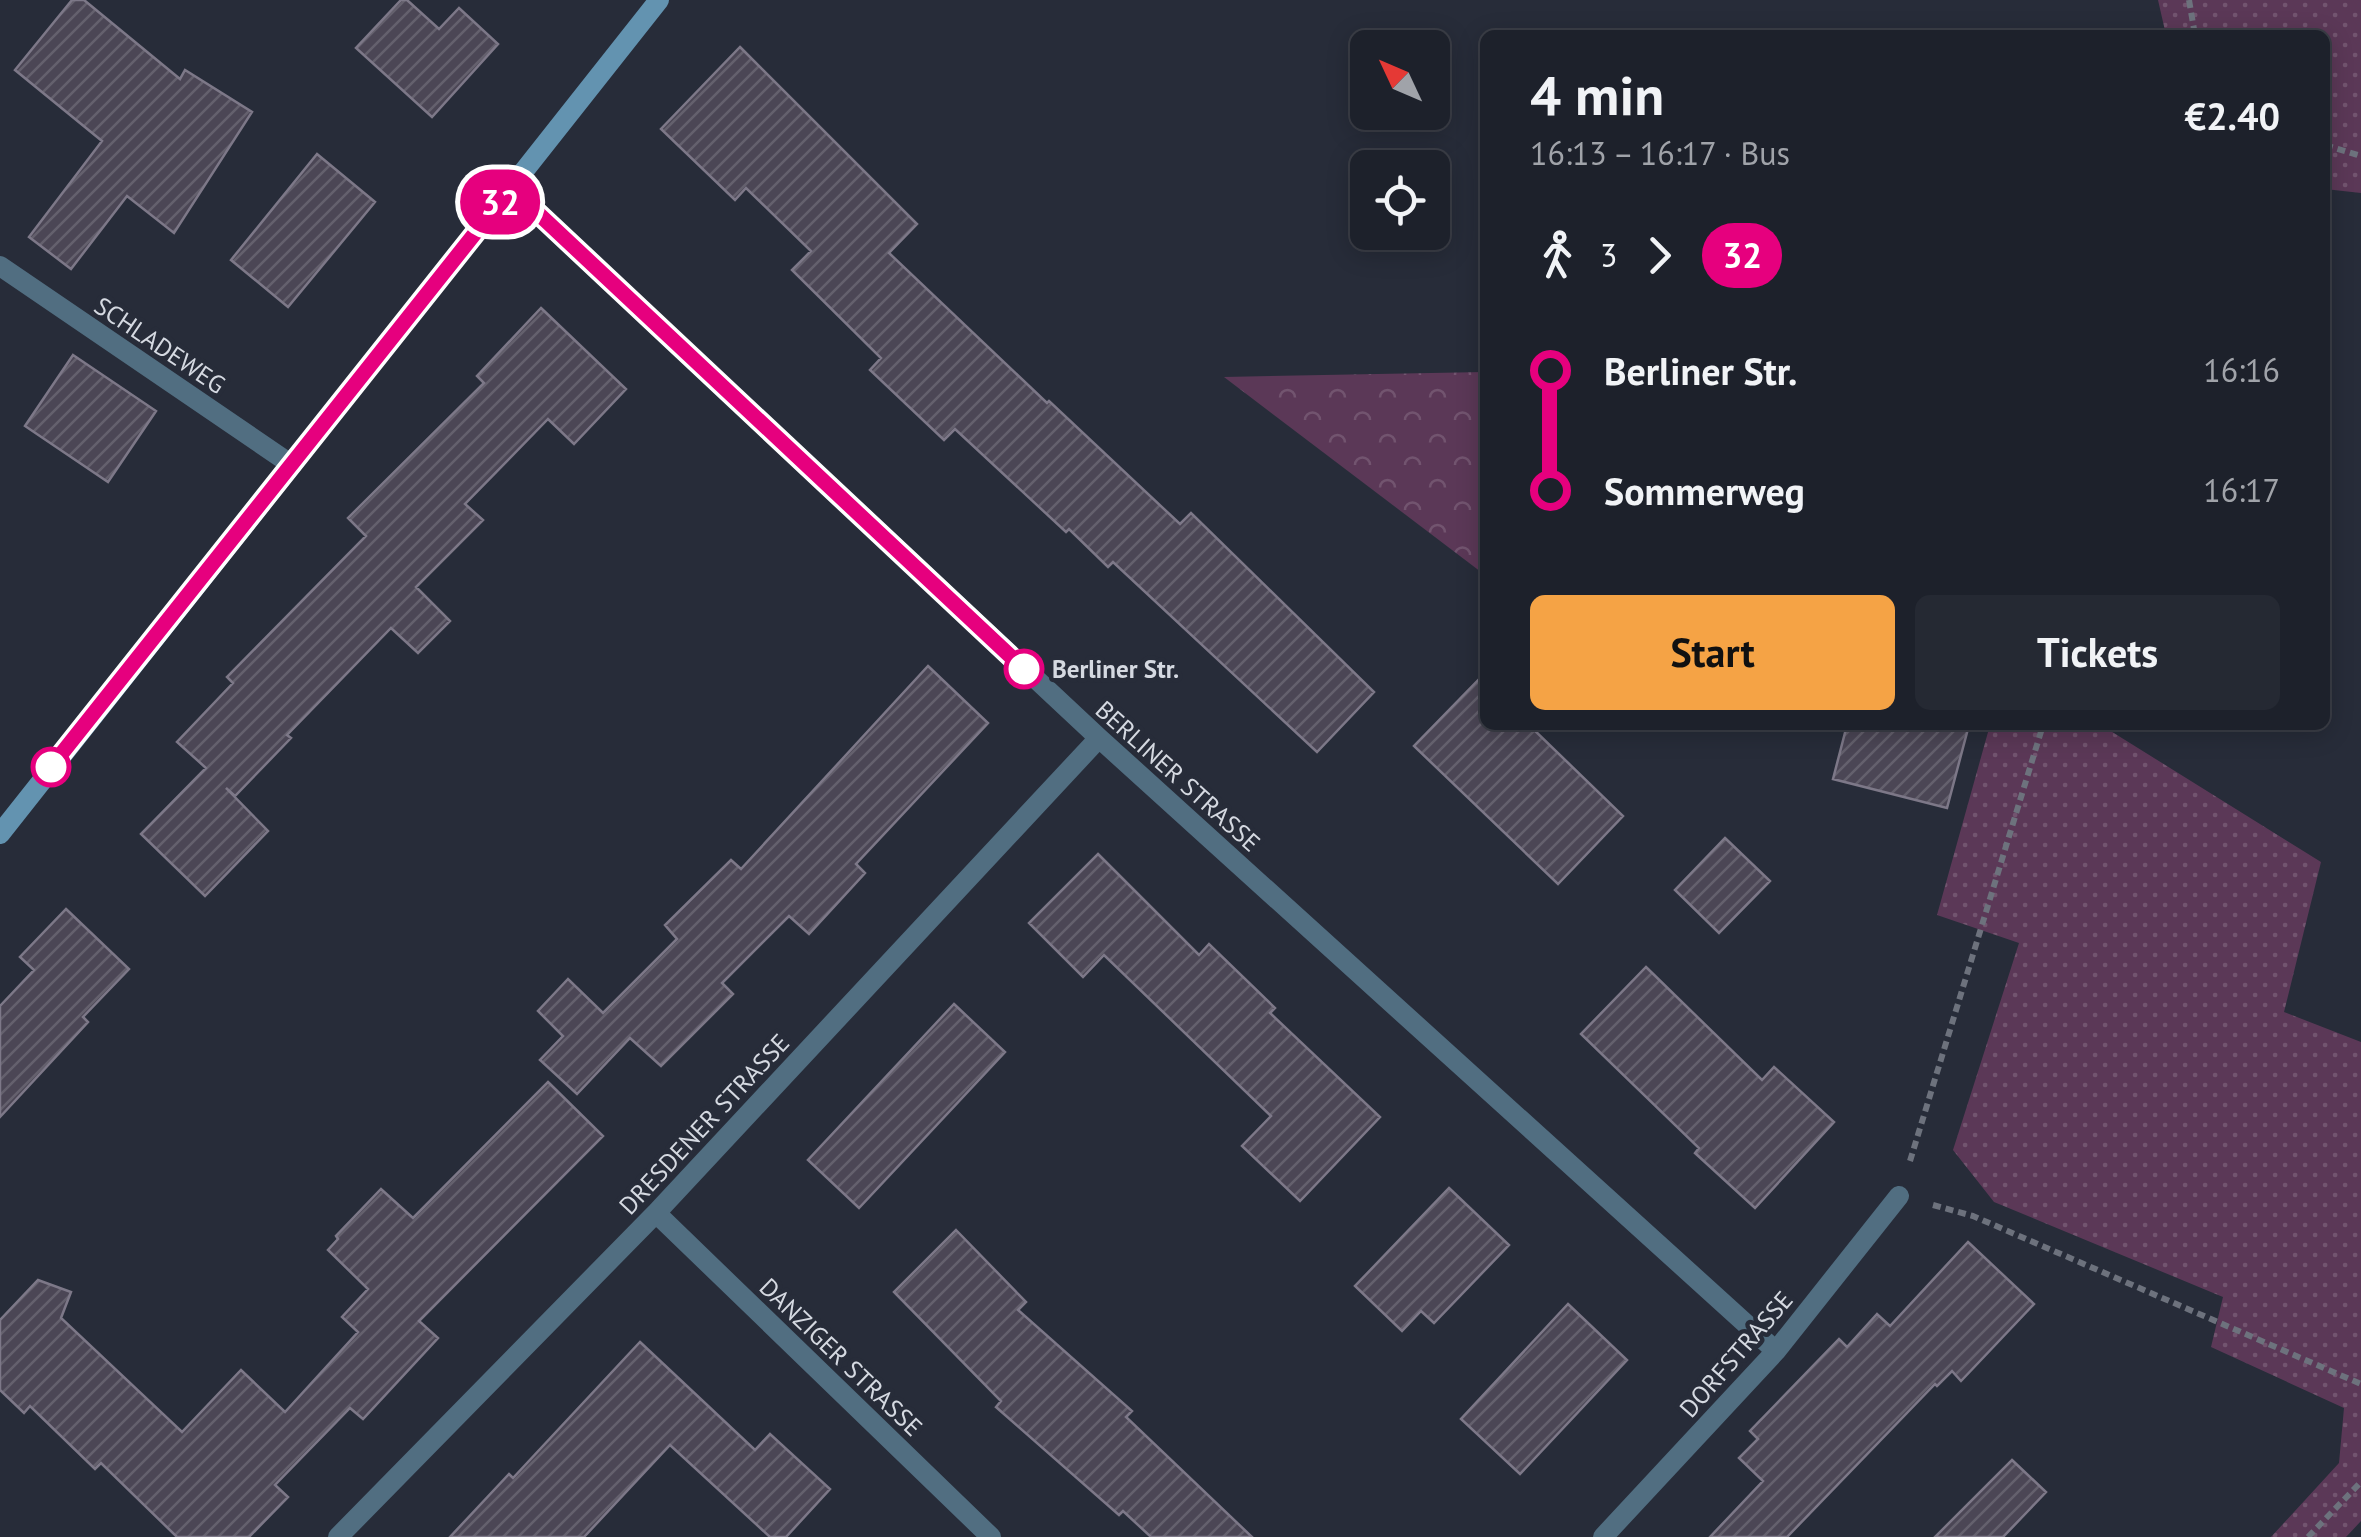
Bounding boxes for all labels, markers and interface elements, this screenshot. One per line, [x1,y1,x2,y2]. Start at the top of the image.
north arrow [1350,30,1450,130]
map controls [1350,30,1450,250]
text: 4 min [1530,59,1664,130]
text: €2.40 [2184,91,2280,140]
text: 16:13 – 16:17 · Bus [1530,132,1790,174]
button: locate [1350,150,1450,250]
line badge: 32 [455,170,545,234]
text: 32 [480,179,520,225]
icon: walk [1530,228,1585,283]
icon: forward [1632,228,1687,283]
text: 32 [1722,232,1762,278]
text: 3 [1600,234,1617,276]
street label: SCHLADEWEG [88,289,232,401]
text: Berliner Str. [1604,346,1797,395]
text: 16:16 [2203,349,2280,391]
text: Sommerweg [1604,466,1805,515]
text: 16:17 [2203,469,2280,511]
button: Start [1530,595,1895,710]
button: Tickets [1915,595,2280,710]
marker: Berliner Str. [1005,650,1043,688]
place label: Berliner Str. [1052,653,1179,685]
street label: BERLINER STRASSE [1089,694,1267,858]
unlabelled marker [32,748,70,786]
street label: DRESDENER STRASSE [612,1027,796,1221]
street label: DANZIGER STRASSE [753,1271,929,1443]
street label: DORFSTRASSE [1672,1284,1800,1424]

